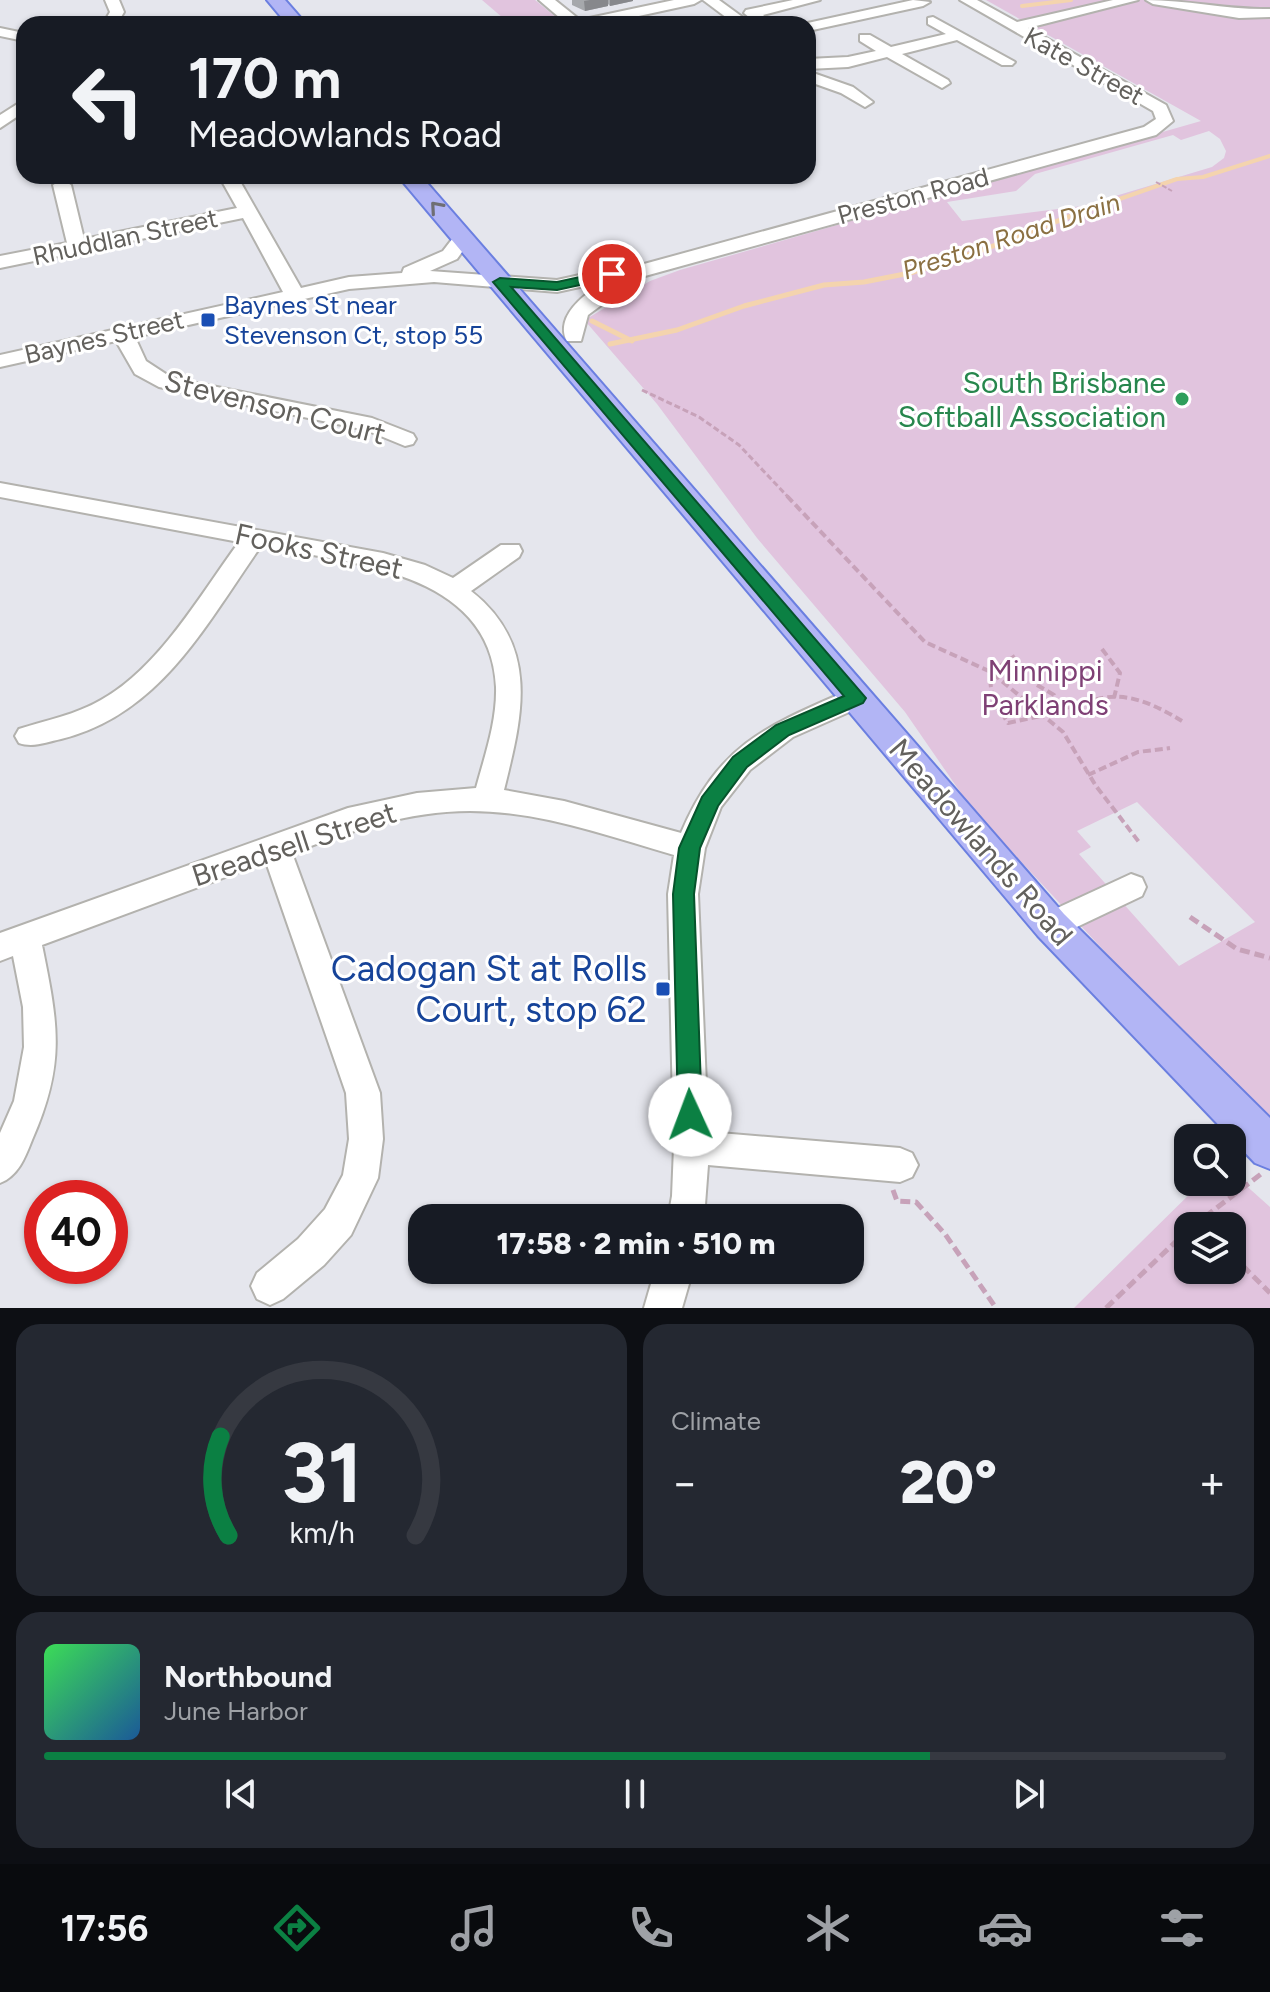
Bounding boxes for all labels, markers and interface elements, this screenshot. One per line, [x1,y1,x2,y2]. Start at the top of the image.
street label: Kate Street [1018,20,1150,112]
text: 170 m [188,45,341,112]
icon: left [56,48,160,152]
text: Meadowlands Road [188,113,502,156]
street label: Preston Road [834,160,992,232]
water label: Preston Road Drain [898,186,1124,286]
street label: Rhuddlan Street [29,202,221,272]
one-way arrow [431,202,446,217]
pin [578,240,646,308]
icon: arrive [590,252,634,296]
place label: Baynes St near Stevenson Ct, stop 55 [224,289,483,351]
street label: Baynes Street [21,303,187,371]
marker: Baynes St near Stevenson Ct, stop 55 [199,311,217,329]
street label: Stevenson Court [160,362,390,452]
place label: South Brisbane Softball Association [898,364,1166,435]
marker: South Brisbane Softball Association [1173,390,1191,408]
street label: Fooks Street [232,515,406,587]
park label: Minnippi Parklands [981,652,1109,723]
street label: Meadowlands Road [881,731,1081,953]
street label: Breadsell Street [187,794,401,894]
place label: Cadogan St at Rolls Court, stop 62 [331,947,647,1031]
marker: Cadogan St at Rolls Court, stop 62 [654,980,672,998]
position arrow [648,1073,732,1157]
map controls [1174,1124,1246,1284]
button: search [1174,1124,1246,1196]
speed limit sign: 40 [24,1180,128,1284]
button: layers [1174,1212,1246,1284]
text: 17:58 · 2 min · 510 m [497,1225,776,1262]
text: Climate [671,1405,761,1437]
text: 31 [281,1423,362,1523]
text: 20° [900,1446,997,1518]
text: − [671,1456,698,1509]
text: + [1199,1456,1226,1509]
text: km/h [289,1516,354,1550]
text: Northbound [164,1658,332,1695]
text: June Harbor [164,1695,308,1727]
icon: previous [219,1772,263,1816]
icon: pause [613,1772,657,1816]
icon: next [1007,1772,1051,1816]
icon: directions [269,1900,325,1956]
icon: music [446,1900,502,1956]
icon: phone [623,1900,679,1956]
icon: climate [800,1900,856,1956]
icon: car [977,1900,1033,1956]
icon: filters [1154,1900,1210,1956]
text: 17:56 [60,1907,148,1950]

